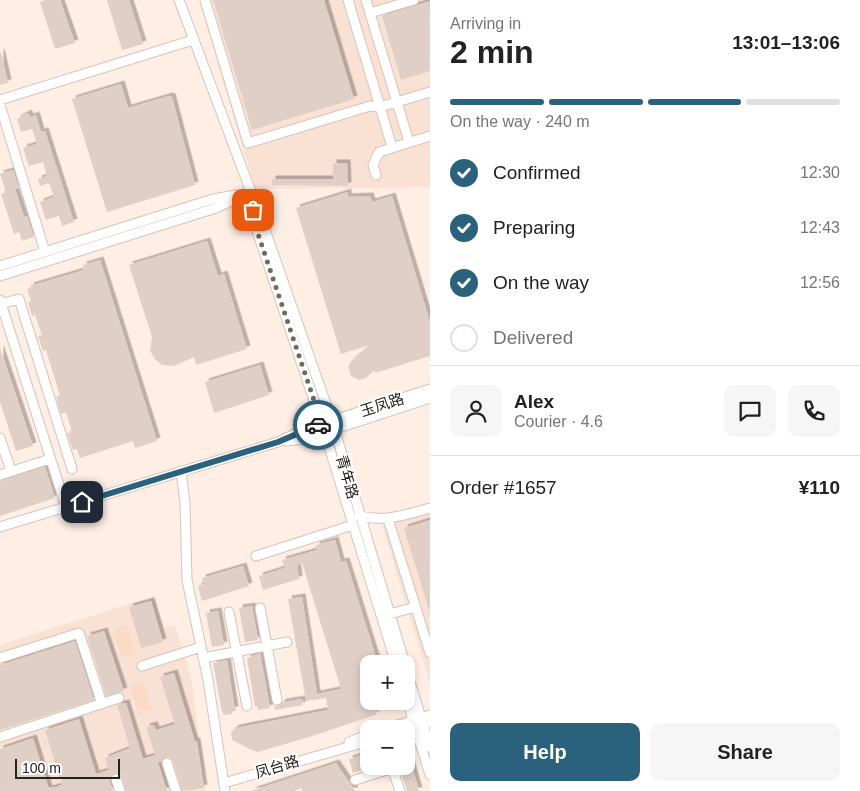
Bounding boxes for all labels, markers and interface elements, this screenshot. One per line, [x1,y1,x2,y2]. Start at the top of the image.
text: Arriving in [450,15,521,32]
text: 13:01–13:06 [732,32,840,53]
text: 2 min [450,34,534,70]
text: On the way · 240 m [450,113,590,130]
icon: check [450,159,478,187]
text: Confirmed [493,162,581,183]
text: 12:30 [800,164,840,181]
pin [232,189,274,231]
icon: bag [239,196,267,224]
icon: check [450,214,478,242]
text: Preparing [493,217,575,238]
text: 12:43 [800,219,840,236]
icon: check [450,269,478,297]
text: On the way [493,272,589,293]
text: 12:56 [800,274,840,291]
text: Delivered [493,327,573,348]
button: person [450,385,502,437]
button: chat [724,385,776,437]
button: phone [788,385,840,437]
street label: 玉凤路 [358,389,406,420]
text: Alex [514,391,554,412]
courier [293,400,343,450]
icon: car [304,411,332,439]
text: Courier · 4.6 [514,413,603,430]
street label: 青年路 [333,453,362,501]
text: Order #1657 [450,477,557,498]
text: ¥110 [799,477,840,498]
pin [61,481,103,523]
icon: home [68,488,96,516]
map controls [360,655,415,775]
button: + [360,655,415,710]
button: − [360,720,415,775]
button: Help [450,723,640,781]
button: Share [650,723,840,781]
street label: 凤台路 [253,752,301,781]
scale bar [15,756,120,779]
text: 100 m [22,760,61,776]

